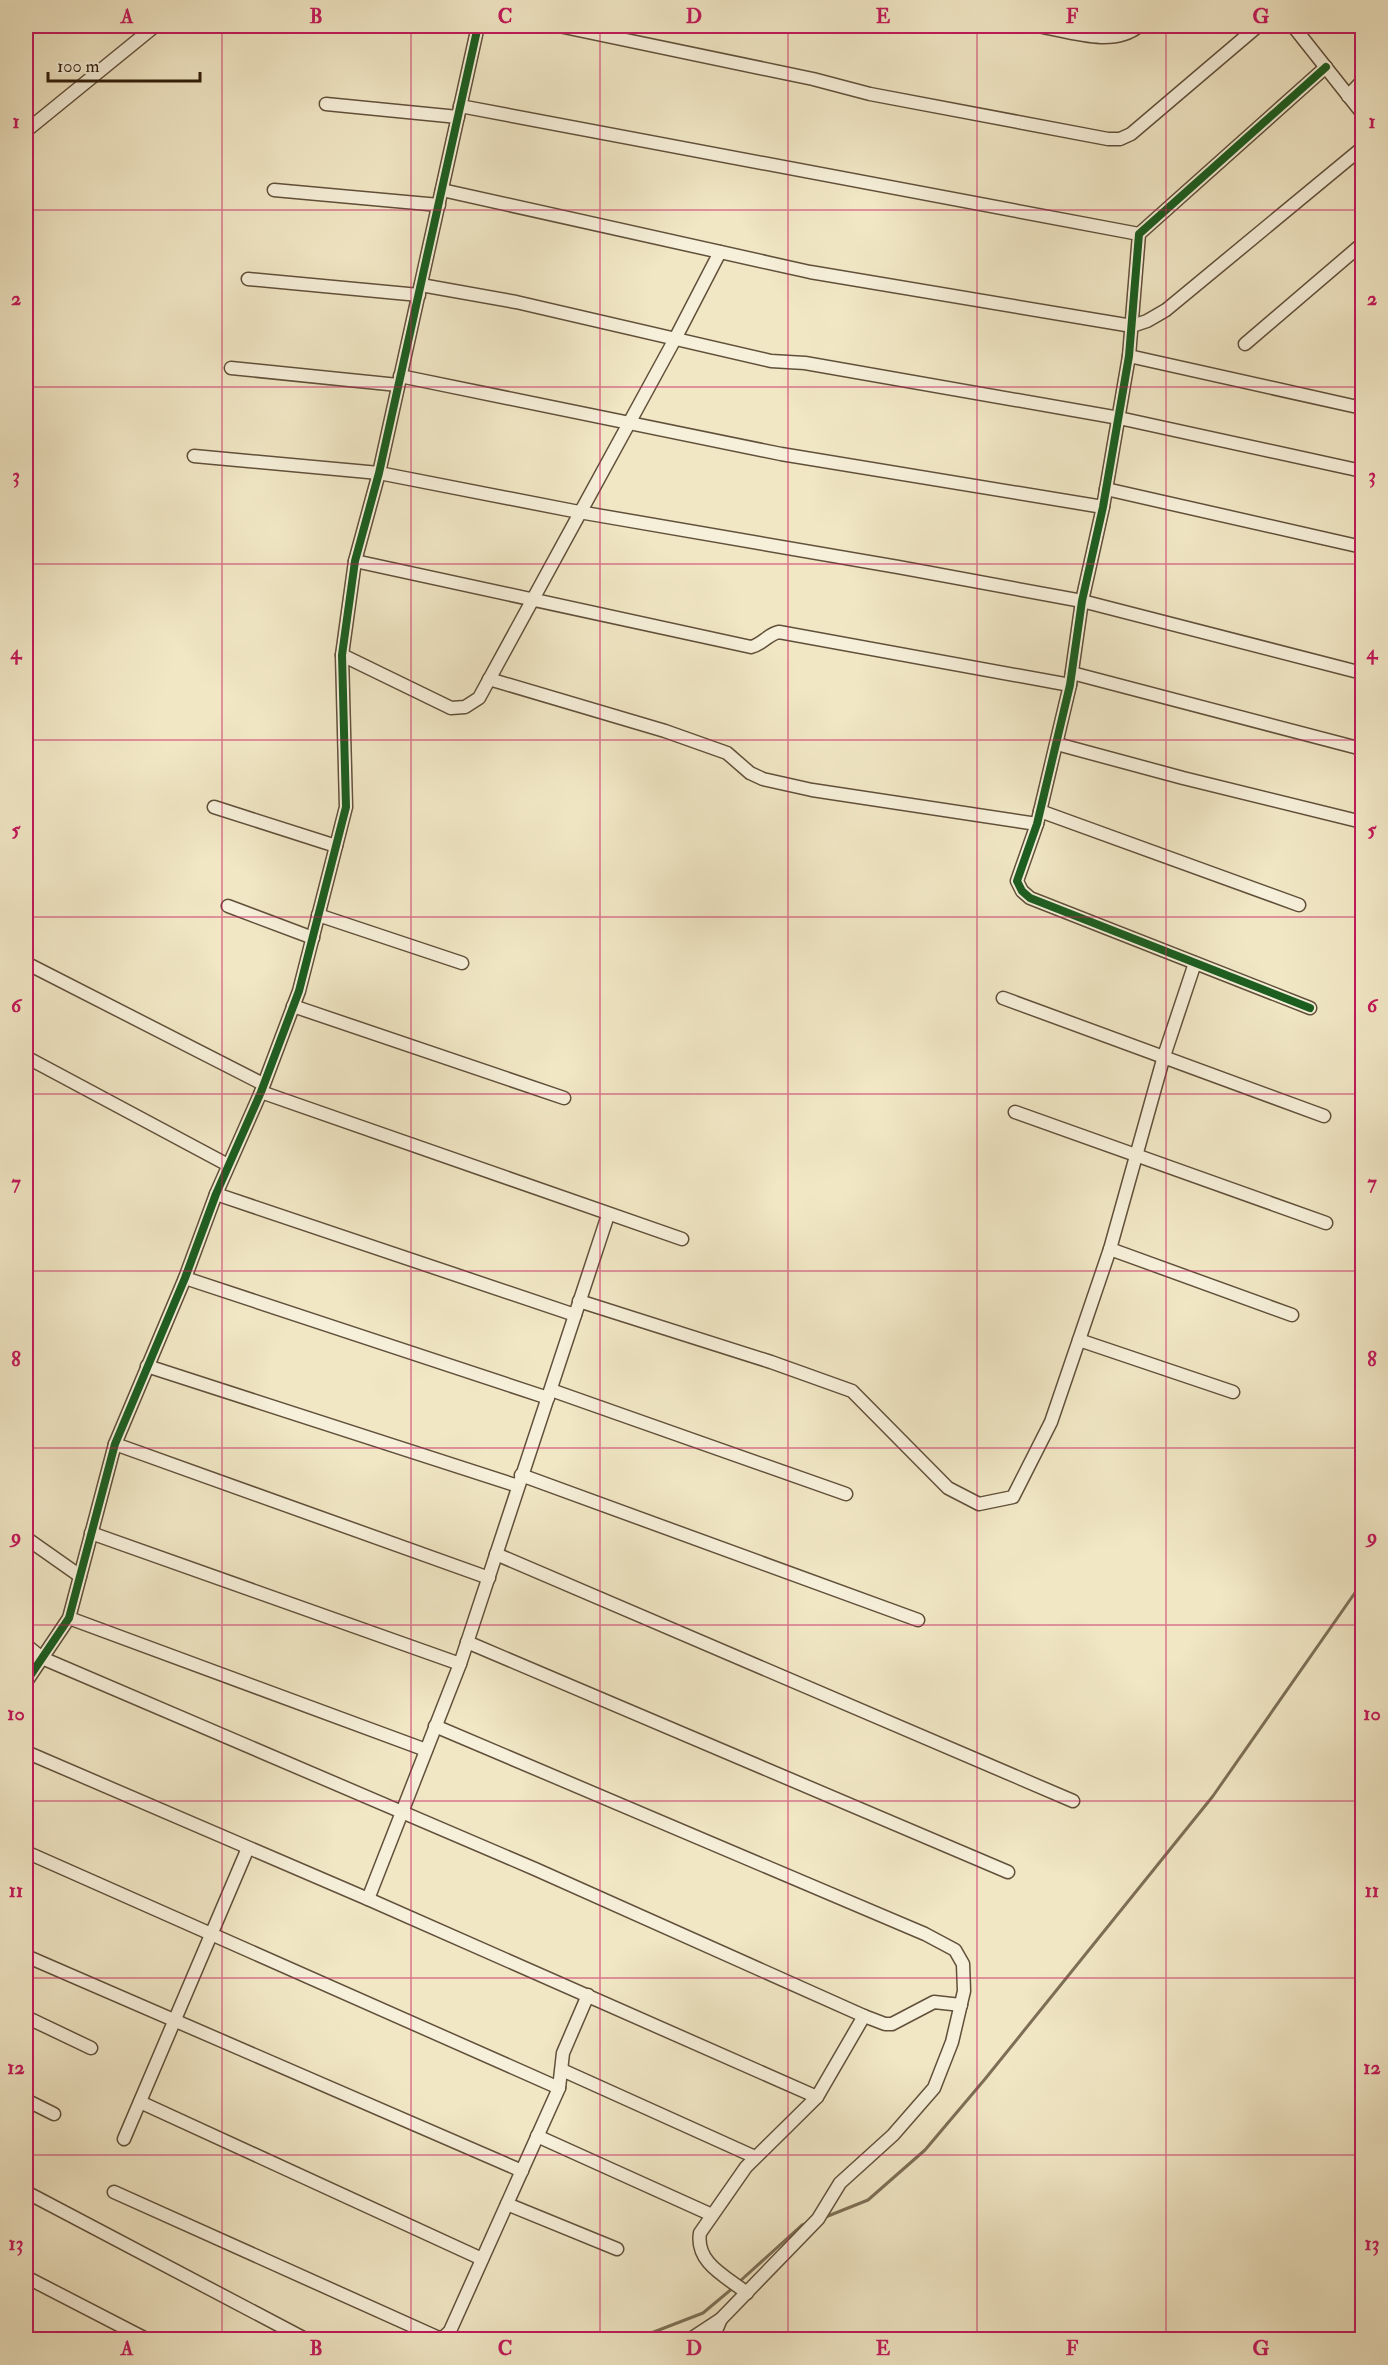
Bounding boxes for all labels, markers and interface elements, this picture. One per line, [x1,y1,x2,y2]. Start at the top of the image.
text: A [120,4,134,29]
text: B [309,4,323,29]
text: C [498,4,512,29]
text: D [686,4,702,29]
text: E [876,4,891,29]
text: F [1066,4,1079,29]
text: G [1253,4,1270,29]
scale bar [48,45,200,83]
text: 100 m [57,55,100,78]
text: 1 [12,109,20,134]
text: 1 [1368,109,1376,134]
text: 2 [11,286,21,311]
text: 2 [1367,286,1377,311]
text: 3 [12,463,20,488]
text: 3 [1368,463,1376,488]
text: 4 [10,640,23,665]
text: 4 [1366,640,1379,665]
text: 5 [12,817,22,842]
text: 5 [1368,817,1378,842]
text: 6 [11,993,23,1018]
text: 6 [1367,993,1379,1018]
text: 7 [11,1170,21,1195]
text: 7 [1367,1170,1377,1195]
text: 8 [11,1347,21,1372]
text: 8 [1367,1347,1377,1372]
text: 9 [9,1524,21,1549]
text: 9 [1365,1524,1377,1549]
text: 10 [7,1701,25,1726]
text: 10 [1363,1701,1381,1726]
text: 11 [9,1878,23,1903]
text: 11 [1365,1878,1379,1903]
text: 12 [7,2055,25,2080]
text: 12 [1363,2055,1381,2080]
text: 13 [9,2231,23,2256]
text: 13 [1365,2231,1379,2256]
text: A [120,2336,134,2361]
text: B [309,2336,323,2361]
text: C [498,2336,512,2361]
text: D [686,2336,702,2361]
text: E [876,2336,891,2361]
text: F [1066,2336,1079,2361]
text: G [1253,2336,1270,2361]

